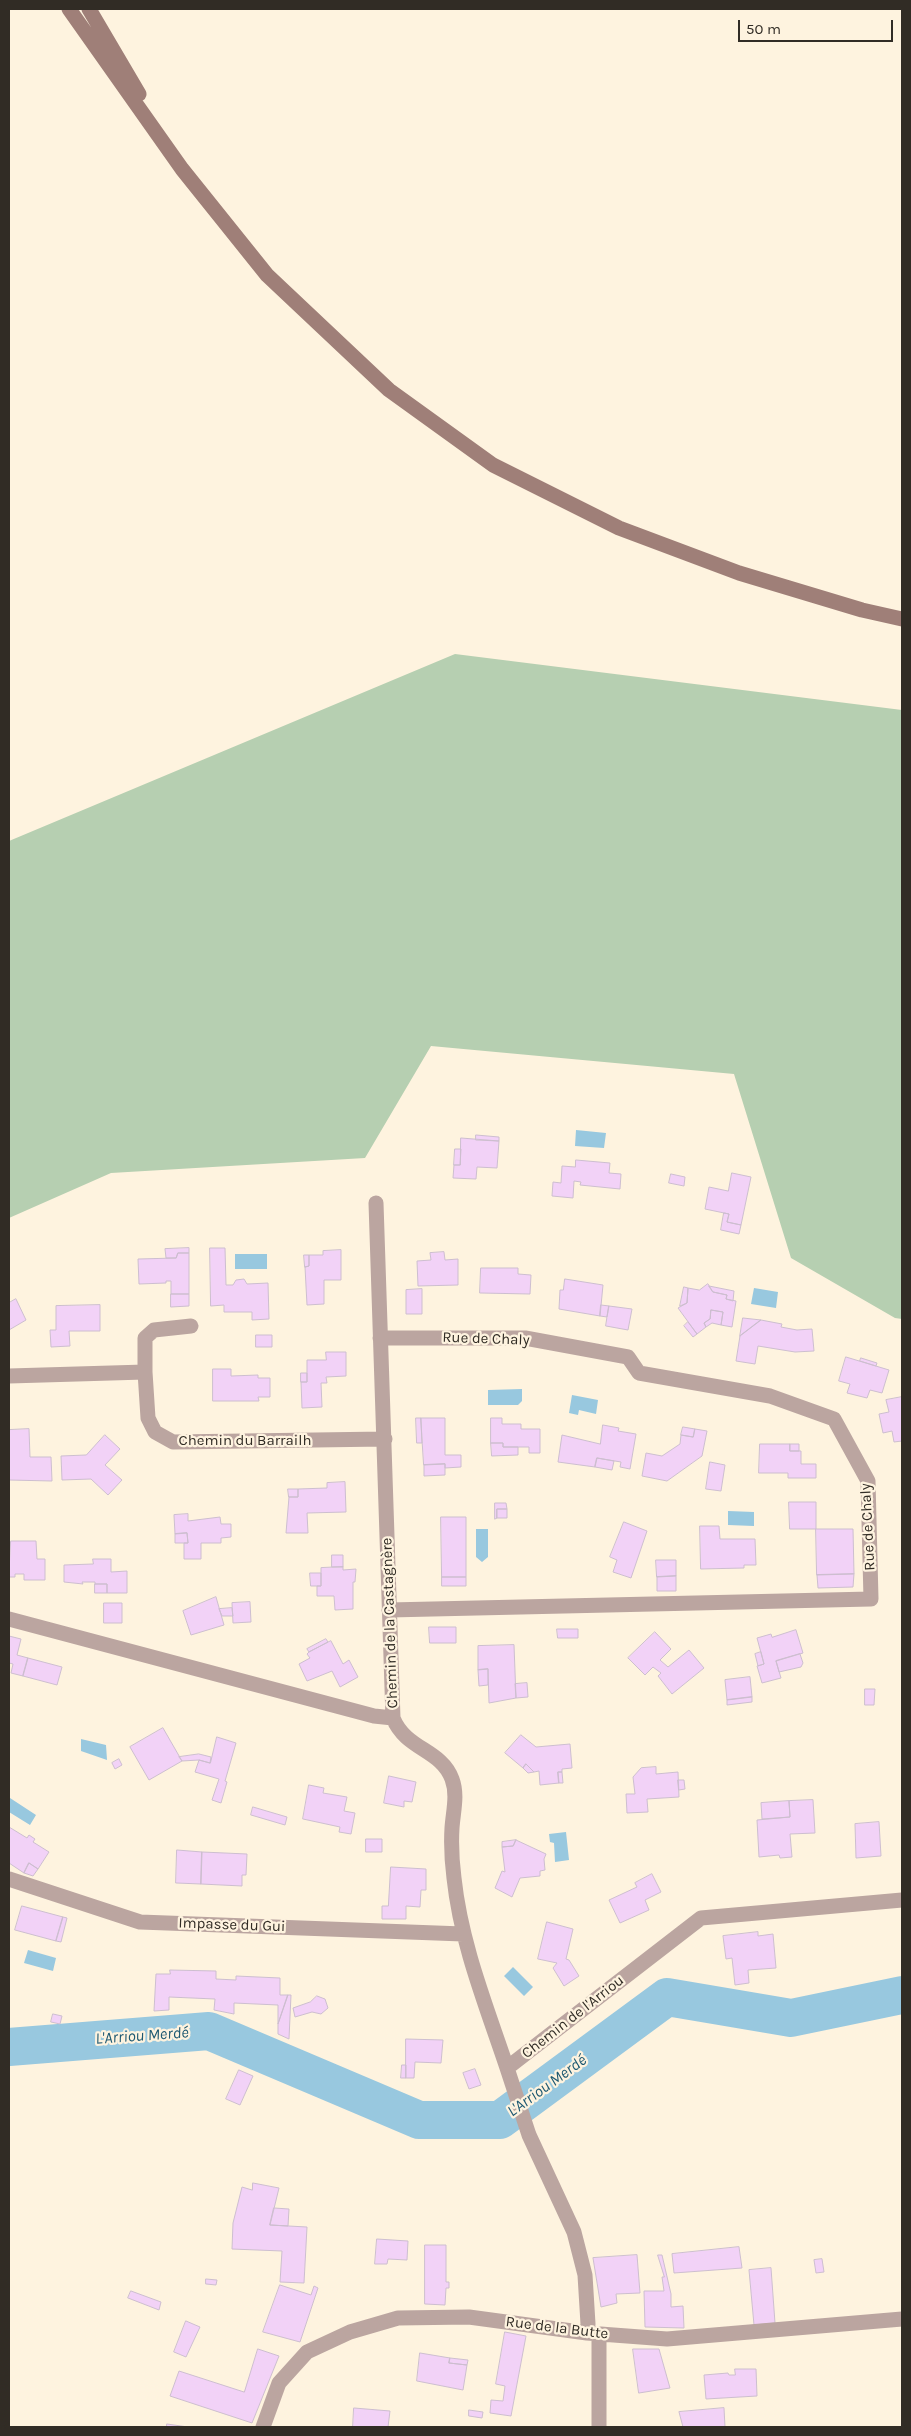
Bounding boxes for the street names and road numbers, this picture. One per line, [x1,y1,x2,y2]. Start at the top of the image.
street label: Rue de Chaly [442,1328,530,1350]
street label: Chemin du Barrailh [178,1432,312,1450]
street label: Rue de Chaly [857,1483,879,1571]
street label: Chemin de la Castagnère [378,1537,402,1709]
street label: Impasse du Gui [178,1914,286,1936]
street label: Chemin de l'Arriou [518,1972,628,2062]
street label: Rue de la Butte [505,2313,609,2343]

